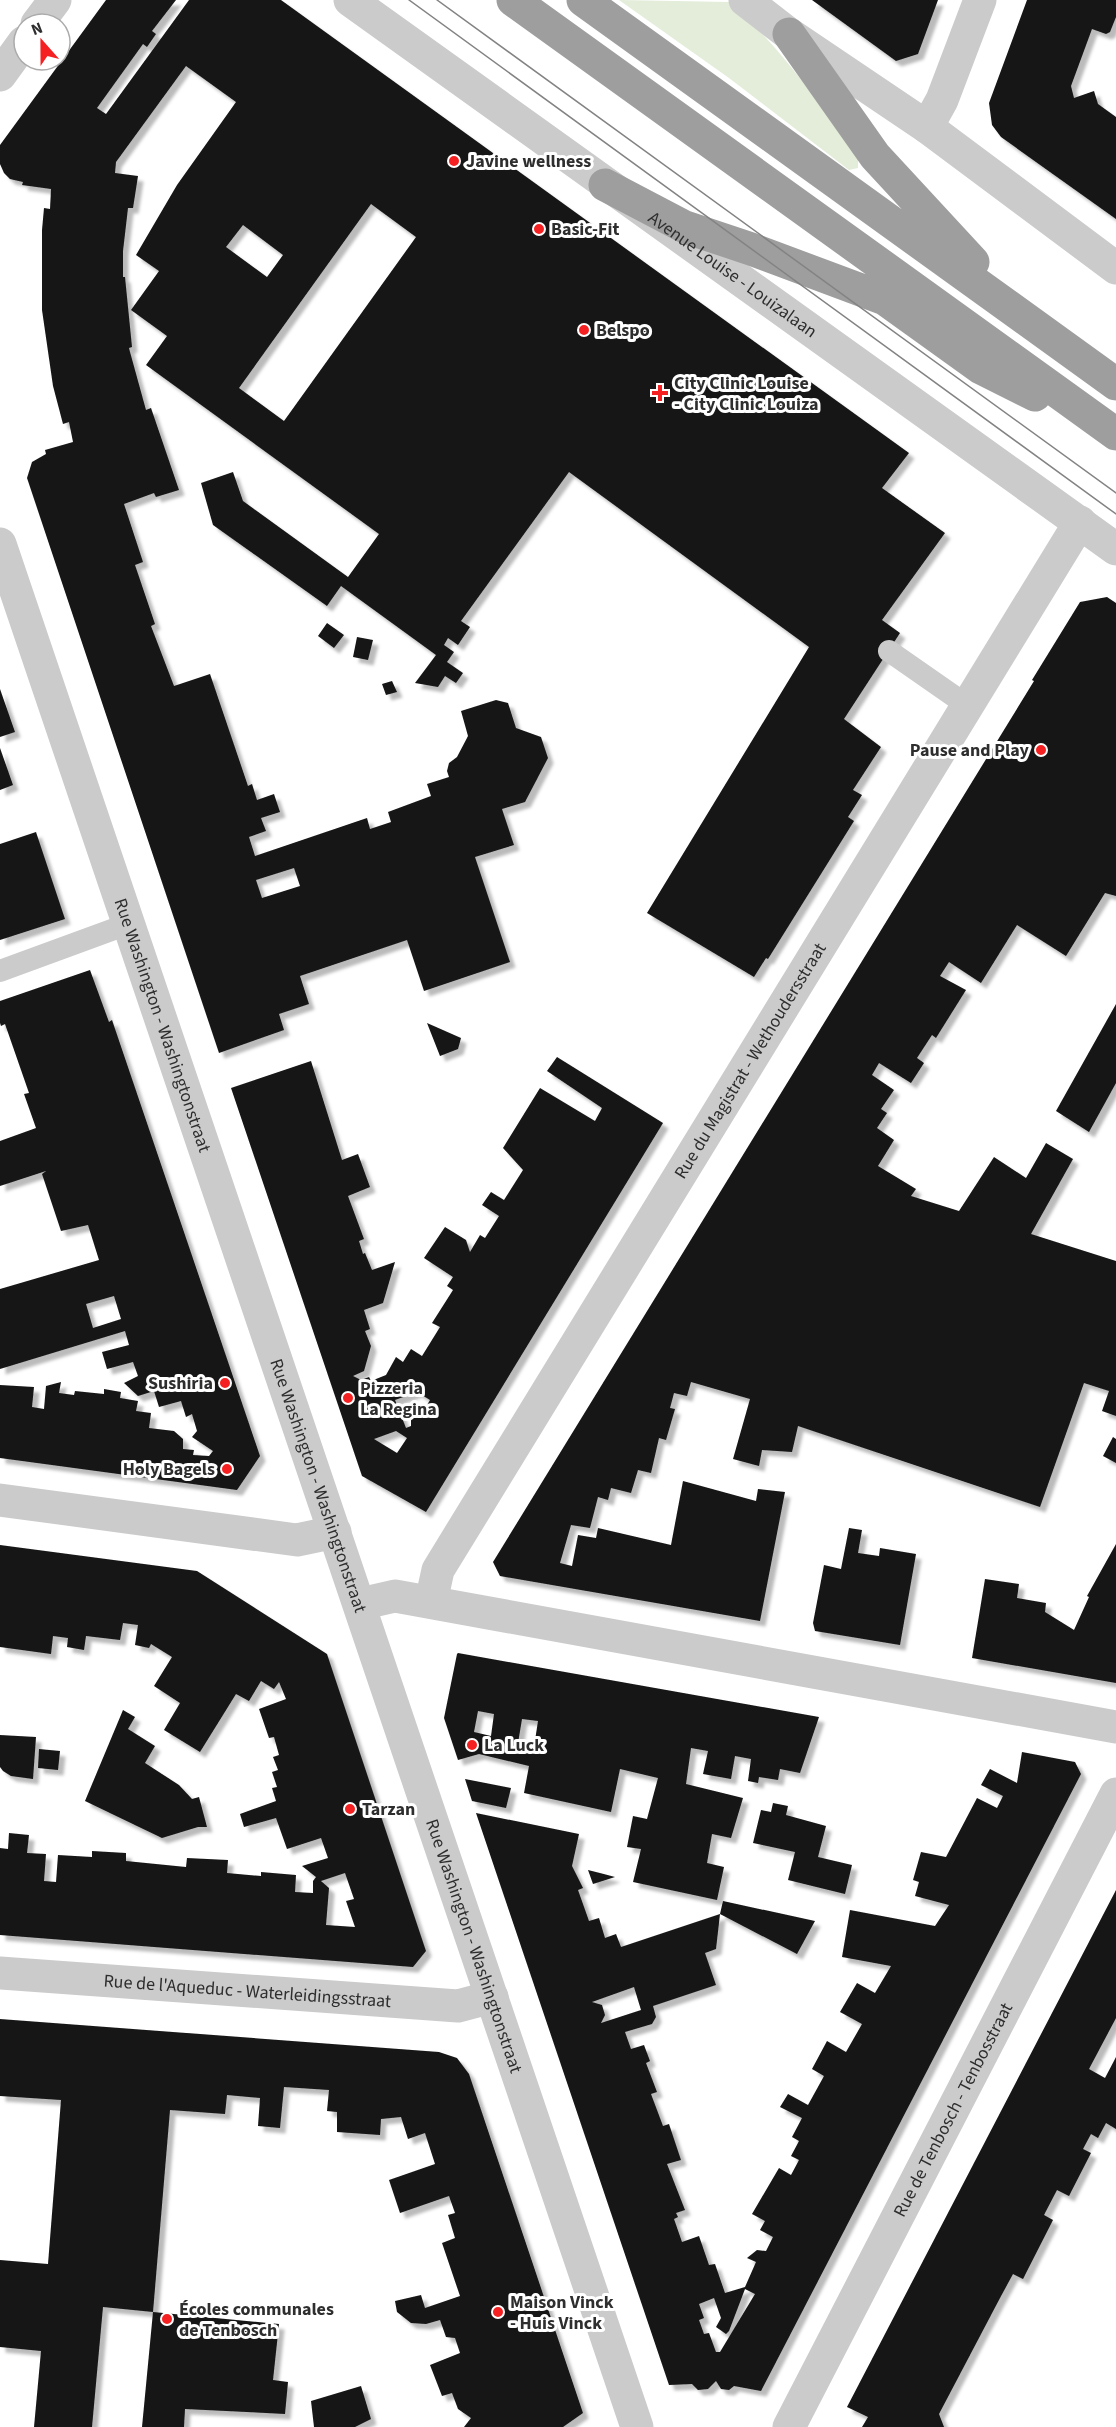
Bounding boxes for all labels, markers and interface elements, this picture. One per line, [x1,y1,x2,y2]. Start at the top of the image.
north arrow [12,12,72,72]
text: N [28,17,46,41]
place label: Javine wellness [466,149,591,174]
marker: Javine wellness [447,154,461,168]
street label: Avenue Louise - Louizalaan [643,206,822,344]
place label: Basic-Fit [551,217,619,242]
marker: Basic-Fit [532,222,546,236]
place label: Belspo [596,318,650,343]
marker: Belspo [577,323,591,337]
place label: City Clinic Louise - City Clinic Louiza [674,371,819,417]
marker: City Clinic Louise - City Clinic Louiza [651,384,669,402]
place label: Pause and Play [910,738,1030,763]
marker: Pause and Play [1034,743,1048,757]
street label: Rue Washington - Washingtonstraat [108,895,217,1156]
street label: Rue du Magistrat - Wethoudersstraat [669,938,832,1184]
street label: Rue Washington - Washingtonstraat [263,1355,373,1616]
place label: Sushiria [148,1371,213,1396]
marker: Sushiria [218,1376,232,1390]
place label: Pizzeria La Regina [360,1376,437,1422]
marker: Pizzeria La Regina [341,1391,355,1405]
place label: Holy Bagels [123,1457,215,1482]
marker: Holy Bagels [220,1462,234,1476]
place label: La Luck [484,1733,544,1758]
marker: La Luck [465,1738,479,1752]
place label: Tarzan [362,1797,415,1822]
marker: Tarzan [343,1802,357,1816]
street label: Rue Washington - Washingtonstraat [419,1816,528,2076]
street label: Rue de l'Aqueduc - Waterleidingsstraat [103,1968,392,2014]
street label: Rue de Tenbosch - Tenbosstraat [888,1999,1019,2222]
place label: Maison Vinck - Huis Vinck [510,2290,614,2336]
place label: Écoles communales de Tenbosch [179,2297,334,2343]
marker: Maison Vinck - Huis Vinck [491,2305,505,2319]
marker: Écoles communales de Tenbosch [160,2312,174,2326]

